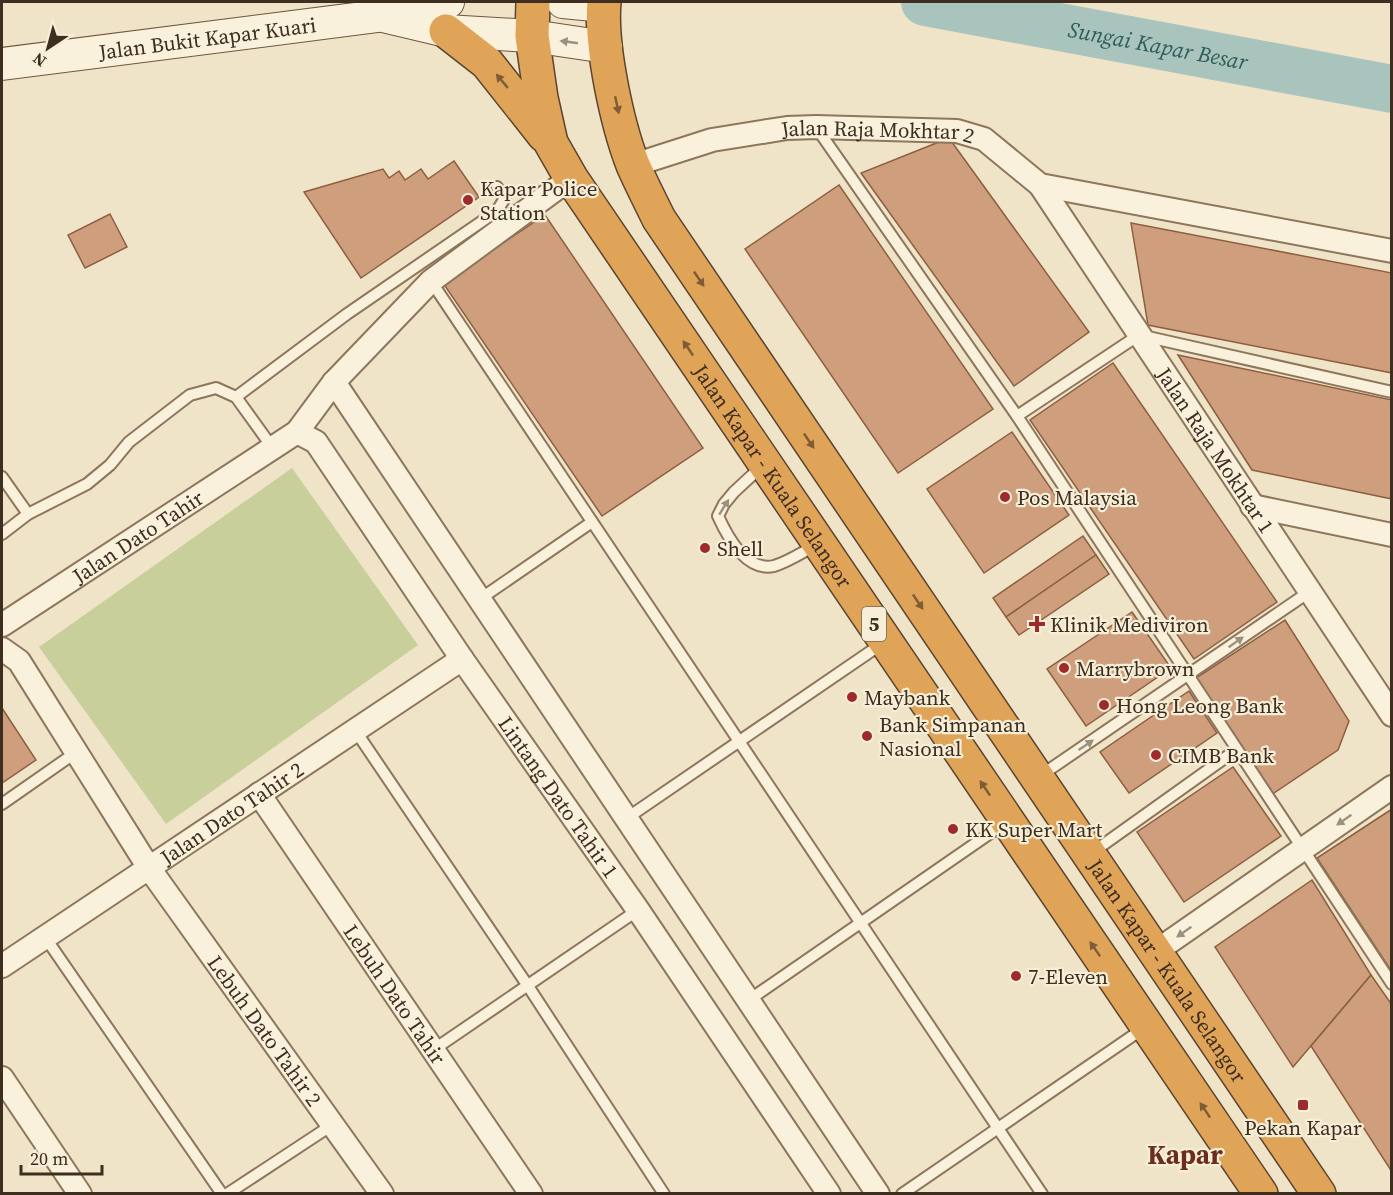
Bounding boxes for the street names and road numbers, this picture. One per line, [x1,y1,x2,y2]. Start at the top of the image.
street label: Jalan Bukit Kapar Kuari [96,10,318,66]
street label: Jalan Raja Mokhtar 2 [778,112,978,150]
street label: Jalan Kapar - Kuala Selangor [686,357,860,593]
street label: Jalan Raja Mokhtar 1 [1150,360,1282,539]
street label: Jalan Dato Tahir [66,483,209,590]
road number: 5 [862,607,886,641]
street label: Lintang Dato Tahir 1 [492,710,626,884]
street label: Jalan Dato Tahir 2 [153,755,309,872]
street label: Jalan Kapar - Kuala Selangor [1081,852,1254,1088]
street label: Lebuh Dato Tahir [337,918,453,1070]
street label: Lebuh Dato Tahir 2 [201,949,329,1112]

